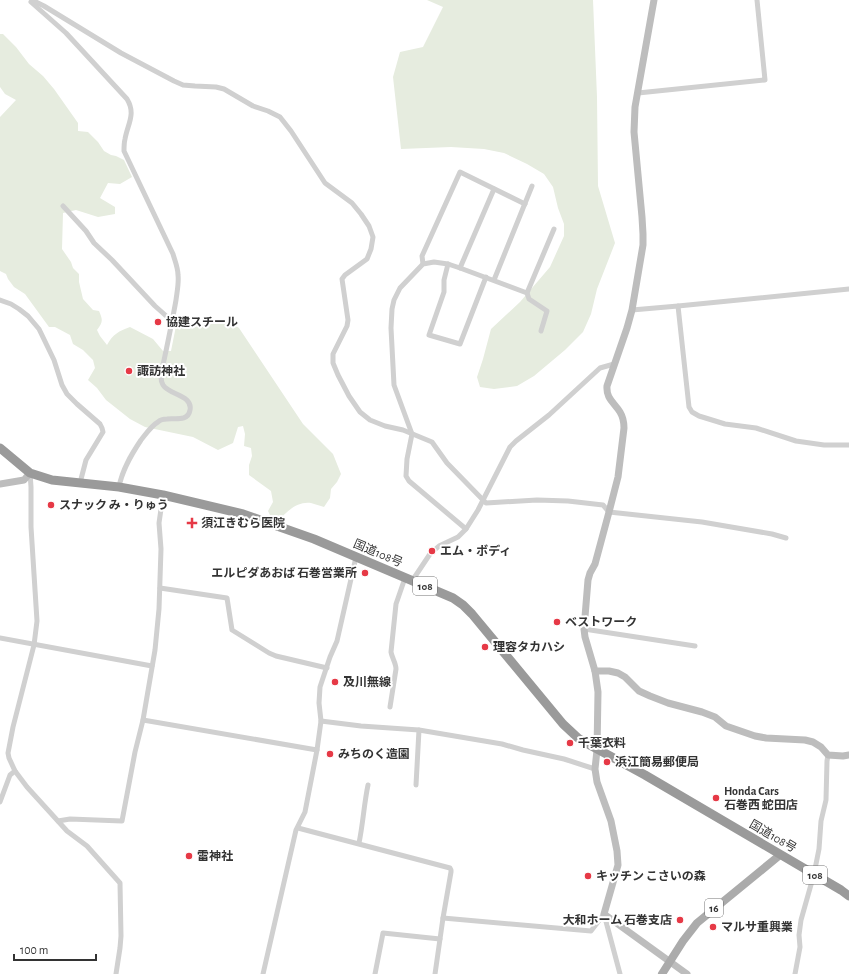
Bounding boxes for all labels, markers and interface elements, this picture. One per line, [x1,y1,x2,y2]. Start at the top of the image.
place label: 協建スチール [166,316,238,328]
marker: 協建スチール [153,317,163,327]
place label: 諏訪神社 [137,364,185,377]
marker: 諏訪神社 [124,366,134,376]
place label: スナック み・りゅう [59,498,169,511]
marker: スナック み・りゅう [46,500,56,510]
place label: 須江きむら医院 [201,516,285,529]
marker: 須江きむら医院 [186,517,198,529]
street label: 国道108号 [352,536,405,569]
place label: エム・ボディ [440,544,511,557]
marker: エム・ボディ [427,546,437,556]
place label: エルピダあおば 石巻営業所 [211,566,357,579]
marker: エルピダあおば 石巻営業所 [360,568,370,578]
road number: 108 [413,577,437,595]
place label: ベストワーク [565,616,637,628]
marker: ベストワーク [552,617,562,627]
place label: 理容タカハシ [493,640,565,653]
marker: 理容タカハシ [480,642,490,652]
place label: 及川無線 [343,675,391,688]
marker: 及川無線 [330,677,340,687]
place label: 千葉衣料 [578,736,626,749]
marker: 千葉衣料 [565,738,575,748]
place label: みちのく造園 [338,747,410,760]
marker: みちのく造園 [325,749,335,759]
place label: 浜江簡易郵便局 [615,755,699,768]
marker: 浜江簡易郵便局 [602,757,612,767]
place label: Honda Cars 石巻西 蛇田店 [724,785,798,811]
marker: Honda Cars 石巻西 蛇田店 [711,793,721,803]
street label: 国道108号 [747,817,799,854]
place label: 雷神社 [197,849,233,862]
marker: 雷神社 [184,851,194,861]
road number: 108 [803,866,827,884]
place label: キッチン こさいの森 [596,870,706,882]
marker: キッチン こさいの森 [583,871,593,881]
road number: 16 [705,899,723,917]
place label: 大和ホーム 石巻支店 [563,913,672,926]
marker: 大和ホーム 石巻支店 [675,915,685,925]
place label: マルサ重興業 [721,920,793,933]
marker: マルサ重興業 [708,922,718,932]
scale bar [14,936,96,962]
text: 100 m [20,944,48,956]

